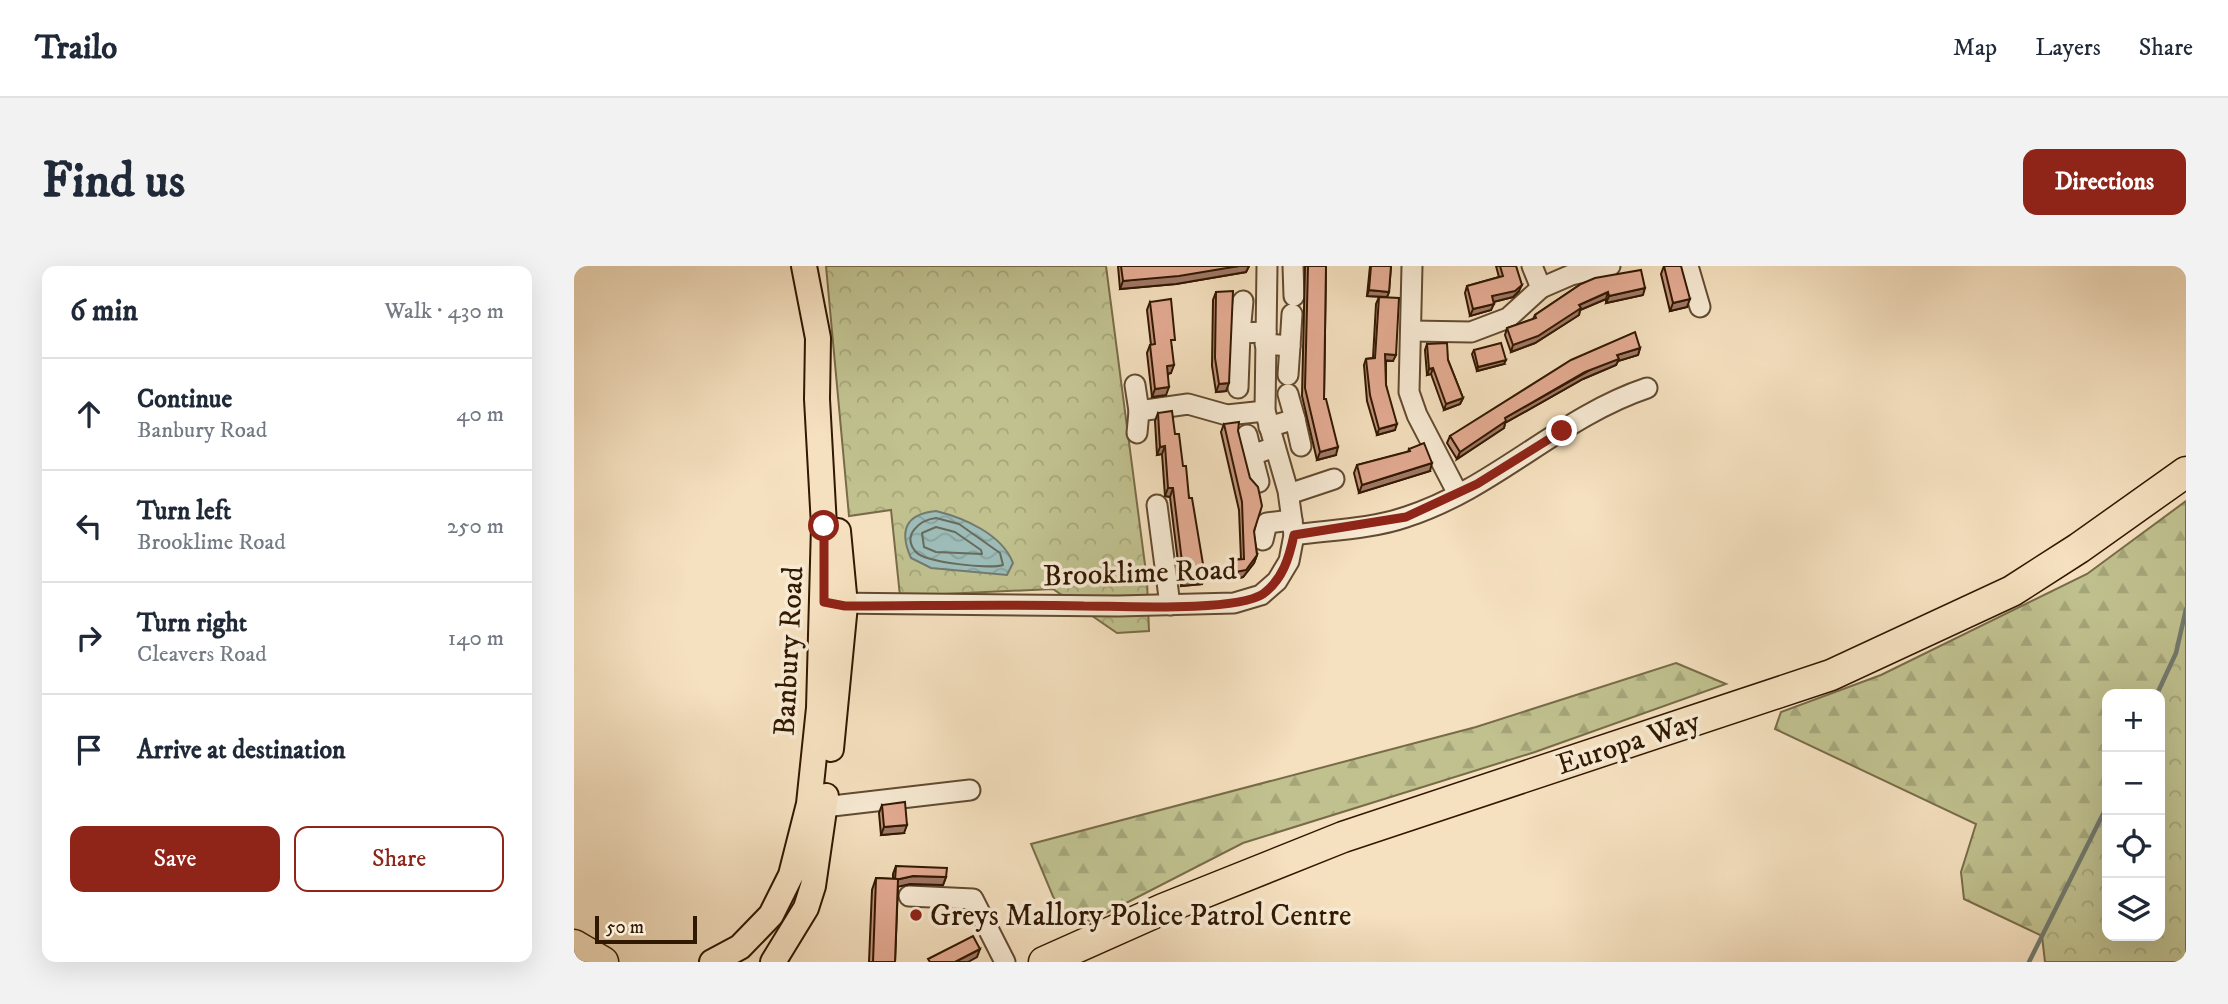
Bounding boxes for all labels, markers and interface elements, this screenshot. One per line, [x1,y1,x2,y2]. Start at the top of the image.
text: Trailo [35,28,117,69]
text: Map [1953,33,1997,63]
text: Layers [2035,33,2101,63]
text: Share [2139,33,2193,63]
button: Directions [2023,149,2186,215]
text: Find us [42,151,185,213]
text: 6 min [70,293,138,330]
text: Walk · 430 m [384,297,504,326]
text: Continue [137,383,232,416]
icon: ahead [70,395,108,433]
text: 40 m [456,400,504,429]
route end [1546,415,1577,446]
text: Banbury Road [137,416,267,445]
text: Turn left [137,495,231,528]
icon: left [70,507,108,545]
route start [808,510,839,541]
text: 250 m [447,512,504,541]
text: Brooklime Road [137,528,286,557]
street label: Brooklime Road [1042,552,1238,595]
street label: Banbury Road [767,565,812,737]
text: Turn right [137,607,247,640]
icon: right [70,619,108,657]
text: 140 m [448,624,504,653]
text: Cleavers Road [137,640,267,669]
map controls [2102,689,2165,941]
button: + [2102,689,2165,752]
street label: Europa Way [1552,703,1705,784]
icon: arrive [70,731,108,769]
text: Arrive at destination [137,734,346,767]
button: − [2102,752,2165,815]
button: locate [2102,815,2165,878]
button: Save [70,826,280,892]
button: Share [294,826,504,892]
button: layers [2102,878,2165,941]
place label: Greys Mallory Police Patrol Centre [930,898,1351,935]
marker: Greys Mallory Police Patrol Centre [908,907,924,923]
scale bar [595,913,696,945]
text: 50 m [606,916,644,939]

